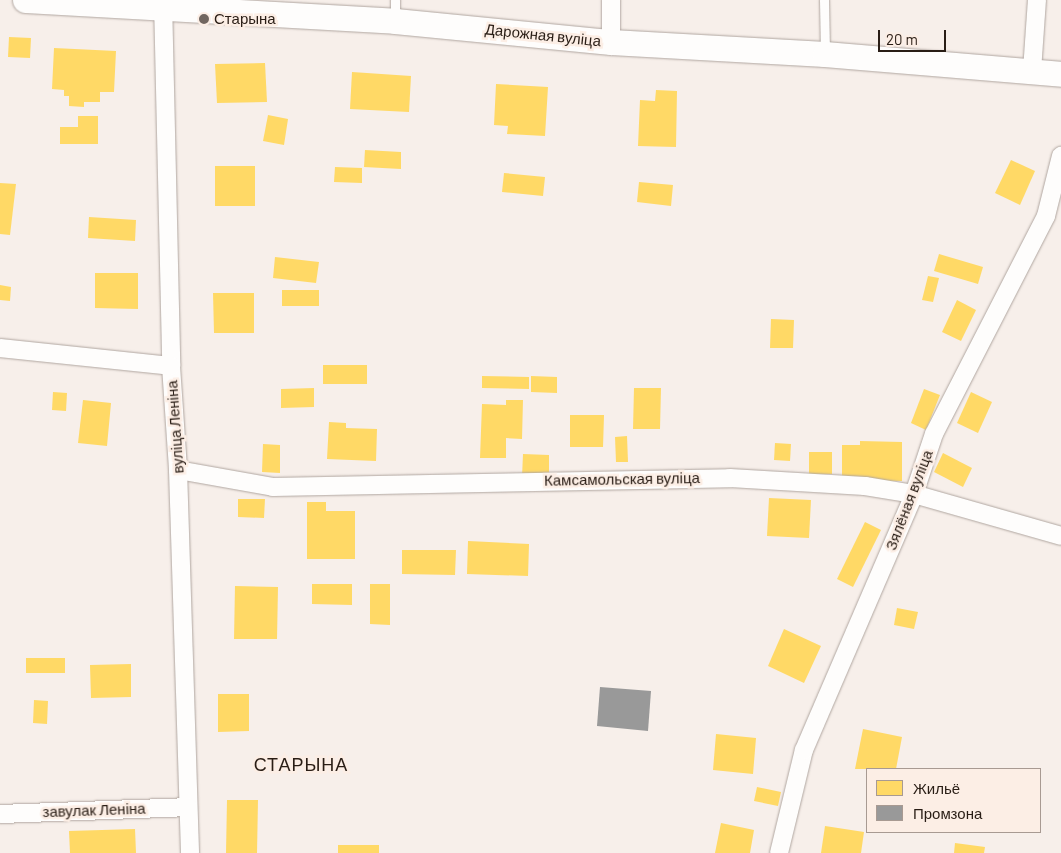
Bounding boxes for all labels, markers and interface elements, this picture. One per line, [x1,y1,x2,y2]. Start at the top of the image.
place label: Старына [214,10,276,28]
marker: Старына [198,13,210,25]
street label: Дарожная вуліца [484,20,602,50]
scale bar [881,20,948,52]
text: 20 m [886,30,918,48]
street label: вуліца Леніна [163,380,187,474]
street label: Зялёная вуліца [882,447,936,553]
street label: Камсамольская вуліца [544,469,700,489]
district label: СТАРЫНА [253,753,349,775]
legend [866,768,1041,833]
text: Жильё [913,779,960,797]
street label: завулак Леніна [42,799,146,821]
text: Промзона [913,804,982,822]

